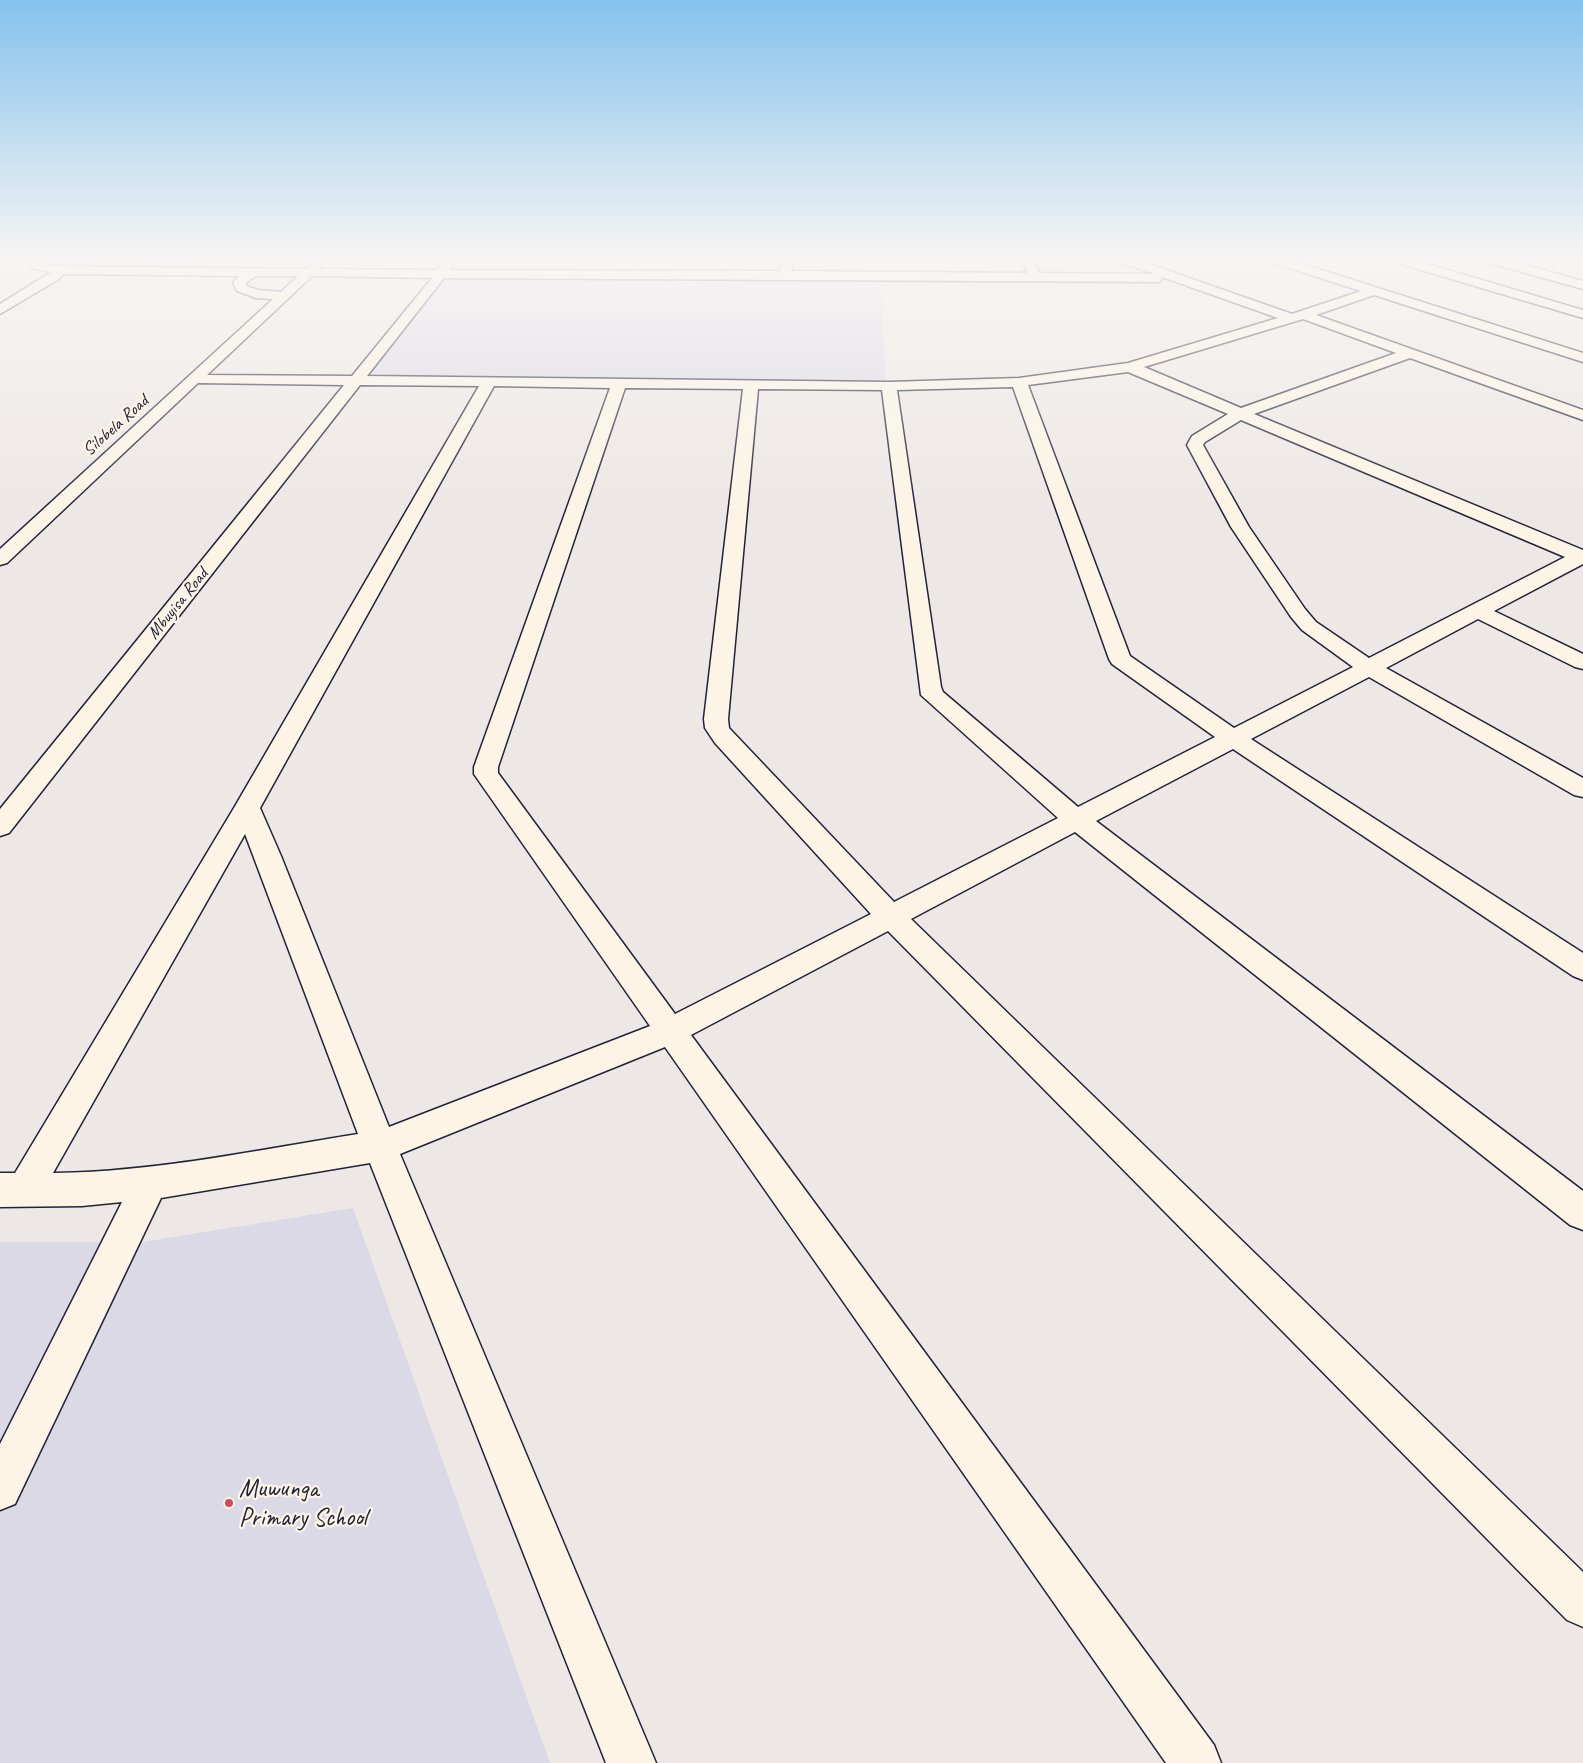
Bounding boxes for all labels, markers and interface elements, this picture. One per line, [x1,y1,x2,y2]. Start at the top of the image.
street label: Silobela Road [79,391,153,461]
street label: Mbuyisa Road [143,564,213,644]
place label: Muwunga Primary School [239,1474,367,1533]
marker: Muwunga Primary School [223,1497,235,1509]

